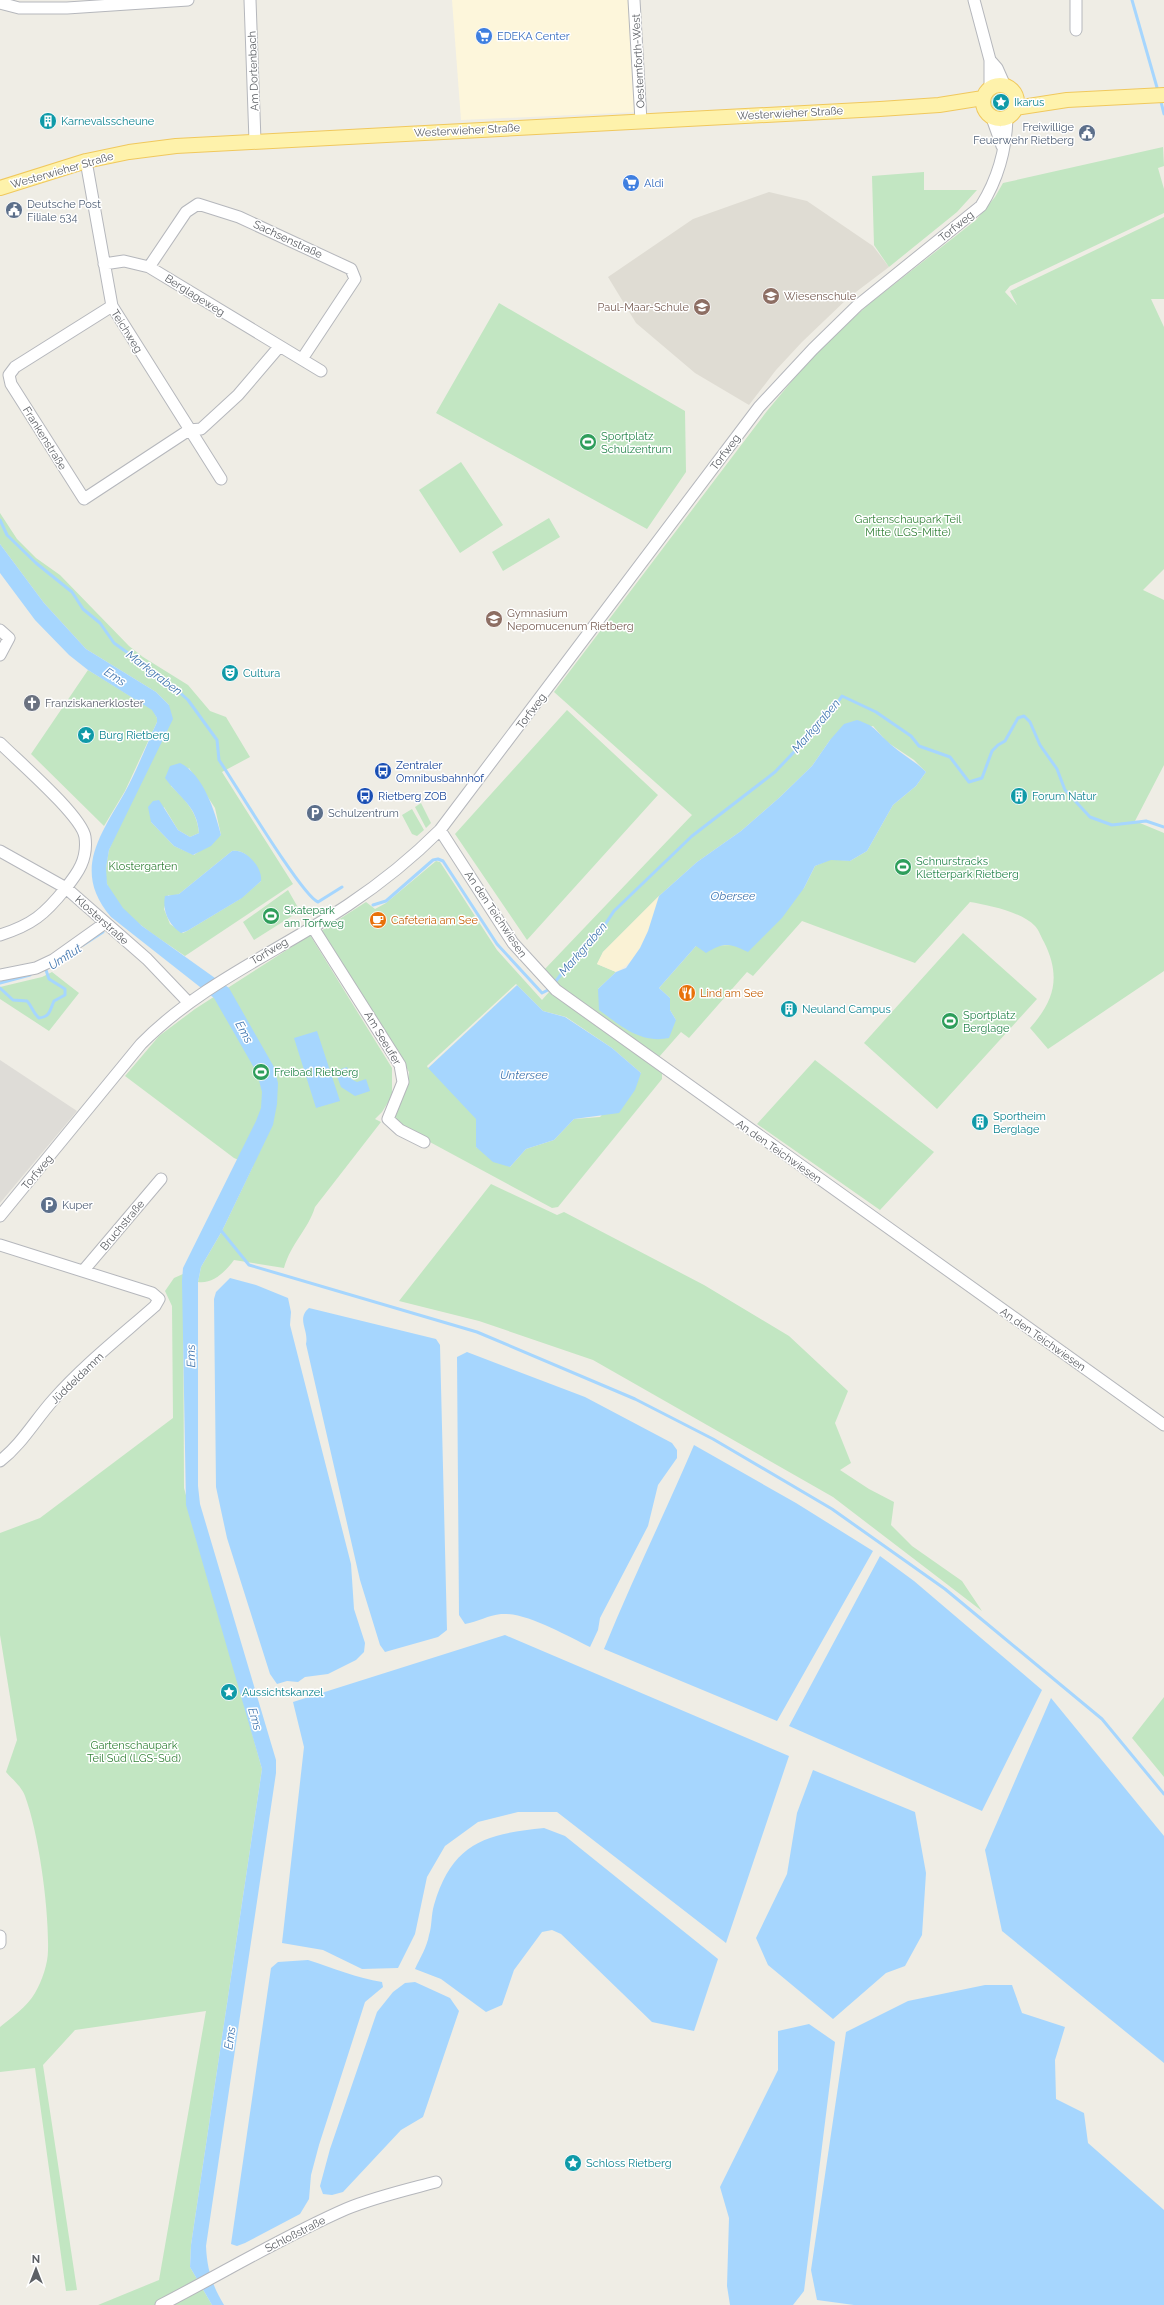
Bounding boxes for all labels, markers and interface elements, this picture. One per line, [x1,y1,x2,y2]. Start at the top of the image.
street label: Oesternforth-West [630,13,647,109]
supermarket icon: EDEKA Center [474,26,494,46]
place label: EDEKA Center [497,30,570,43]
street label: Am Dortenbach [246,31,261,111]
place icon: Ikarus [991,92,1011,112]
place label: Ikarus [1014,96,1044,109]
street label: Westerwieher Straße [737,104,844,123]
building icon: Karnevalsscheune [38,111,58,131]
place label: Karnevalsscheune [61,115,155,128]
street label: Westerwieher Straße [414,121,521,140]
place label: Freiwillige Feuerwehr Rietberg [973,121,1075,147]
public building icon: Freiwillige Feuerwehr Rietberg [1077,123,1097,143]
street label: Westerwieher Straße [9,149,115,191]
supermarket icon: Aldi [621,173,641,193]
place label: Aldi [644,177,664,190]
place label: Deutsche Post Filiale 534 [27,198,101,224]
public building icon: Deutsche Post Filiale 534 [4,200,24,220]
street label: Torfweg [936,208,977,245]
street label: Sachsenstraße [251,218,325,261]
street label: Berglageweg [162,272,227,319]
school or university icon: Wiesenschule [761,286,781,306]
place label: Wiesenschule [784,290,857,303]
school or university icon: Paul-Maar-Schule [692,297,712,317]
place label: Paul-Maar-Schule [597,301,690,314]
street label: Teichweg [108,307,145,355]
street label: Frankenstraße [20,404,69,473]
place label: Sportplatz Schulzentrum [601,430,672,456]
sports icon: Sportplatz Schulzentrum [578,432,598,452]
street label: Torfweg [708,432,743,473]
park label: Gartenschaupark Teil Mitte (LGS-Mitte) [855,513,961,539]
place label: Gymnasium Nepomucenum Rietberg [507,607,634,633]
school or university icon: Gymnasium Nepomucenum Rietberg [484,609,504,629]
water label: Markgraben [123,648,185,699]
theatre icon: Cultura [220,663,240,683]
water label: Ems [101,665,129,689]
place label: Cultura [243,667,280,680]
street label: Torfweg [514,691,549,732]
church icon: Franziskanerkloster [22,693,42,713]
water label: Markgraben [789,696,843,756]
place label: Franziskanerkloster [45,697,144,710]
place icon: Burg Rietberg [76,725,96,745]
place label: Burg Rietberg [99,729,170,742]
place label: Zentraler Omnibusbahnhof [396,759,484,785]
bus stop icon: Zentraler Omnibusbahnhof [373,761,393,781]
bus stop icon: Rietberg ZOB [355,786,375,806]
building icon: Forum Natur [1009,786,1029,806]
place label: Rietberg ZOB [378,790,447,803]
place label: Forum Natur [1032,790,1097,803]
parking icon: Schulzentrum [305,803,325,823]
place label: Schulzentrum [328,807,399,820]
place label: Schnurstracks Kletterpark Rietberg [916,855,1019,881]
sports icon: Schnurstracks Kletterpark Rietberg [893,857,913,877]
park label: Klostergarten [109,860,177,873]
street label: An den Teichwiesen [462,869,529,960]
water label: Obersee [711,889,756,903]
street label: Klosterstraße [72,893,131,948]
place label: Skatepark am Torfweg [284,904,344,930]
sports icon: Skatepark am Torfweg [261,906,281,926]
cafe icon: Cafeteria am See [368,910,388,930]
place label: Cafeteria am See [391,914,479,927]
water label: Markgraben [556,919,610,979]
street label: Torfweg [248,935,290,968]
water label: Umflut [46,941,84,973]
restaurant icon: Lind am See [677,983,697,1003]
place label: Lind am See [700,987,764,1000]
building icon: Neuland Campus [779,999,799,1019]
place label: Neuland Campus [802,1003,891,1016]
street label: Am Seeufer [361,1009,404,1068]
place label: Sportplatz Berglage [963,1009,1016,1035]
sports icon: Sportplatz Berglage [940,1011,960,1031]
water label: Ems [232,1019,256,1046]
sports icon: Freibad Rietberg [251,1062,271,1082]
place label: Freibad Rietberg [274,1066,358,1079]
water label: Untersee [500,1068,549,1082]
place label: Sportheim Berglage [993,1110,1046,1136]
building icon: Sportheim Berglage [970,1112,990,1132]
street label: An den Teichwiesen [733,1117,824,1186]
street label: Torfweg [19,1152,56,1192]
parking icon: Kuper [39,1195,59,1215]
street label: Bruchstraße [98,1197,147,1253]
place label: Kuper [62,1199,93,1212]
street label: An den Teichwiesen [997,1305,1088,1374]
water label: Ems [184,1344,198,1368]
street label: Jüddeldamm [48,1350,106,1407]
place icon: Aussichtskanzel [219,1682,239,1702]
place label: Aussichtskanzel [242,1686,323,1699]
water label: Ems [245,1706,265,1732]
park label: Gartenschaupark Teil Süd (LGS-Süd) [87,1739,181,1765]
water label: Ems [221,2025,239,2050]
place icon: Schloss Rietberg [563,2153,583,2173]
place label: Schloss Rietberg [586,2157,671,2170]
street label: Schloßstraße [263,2213,328,2255]
north arrow [16,2249,56,2289]
text: N [32,2253,40,2266]

